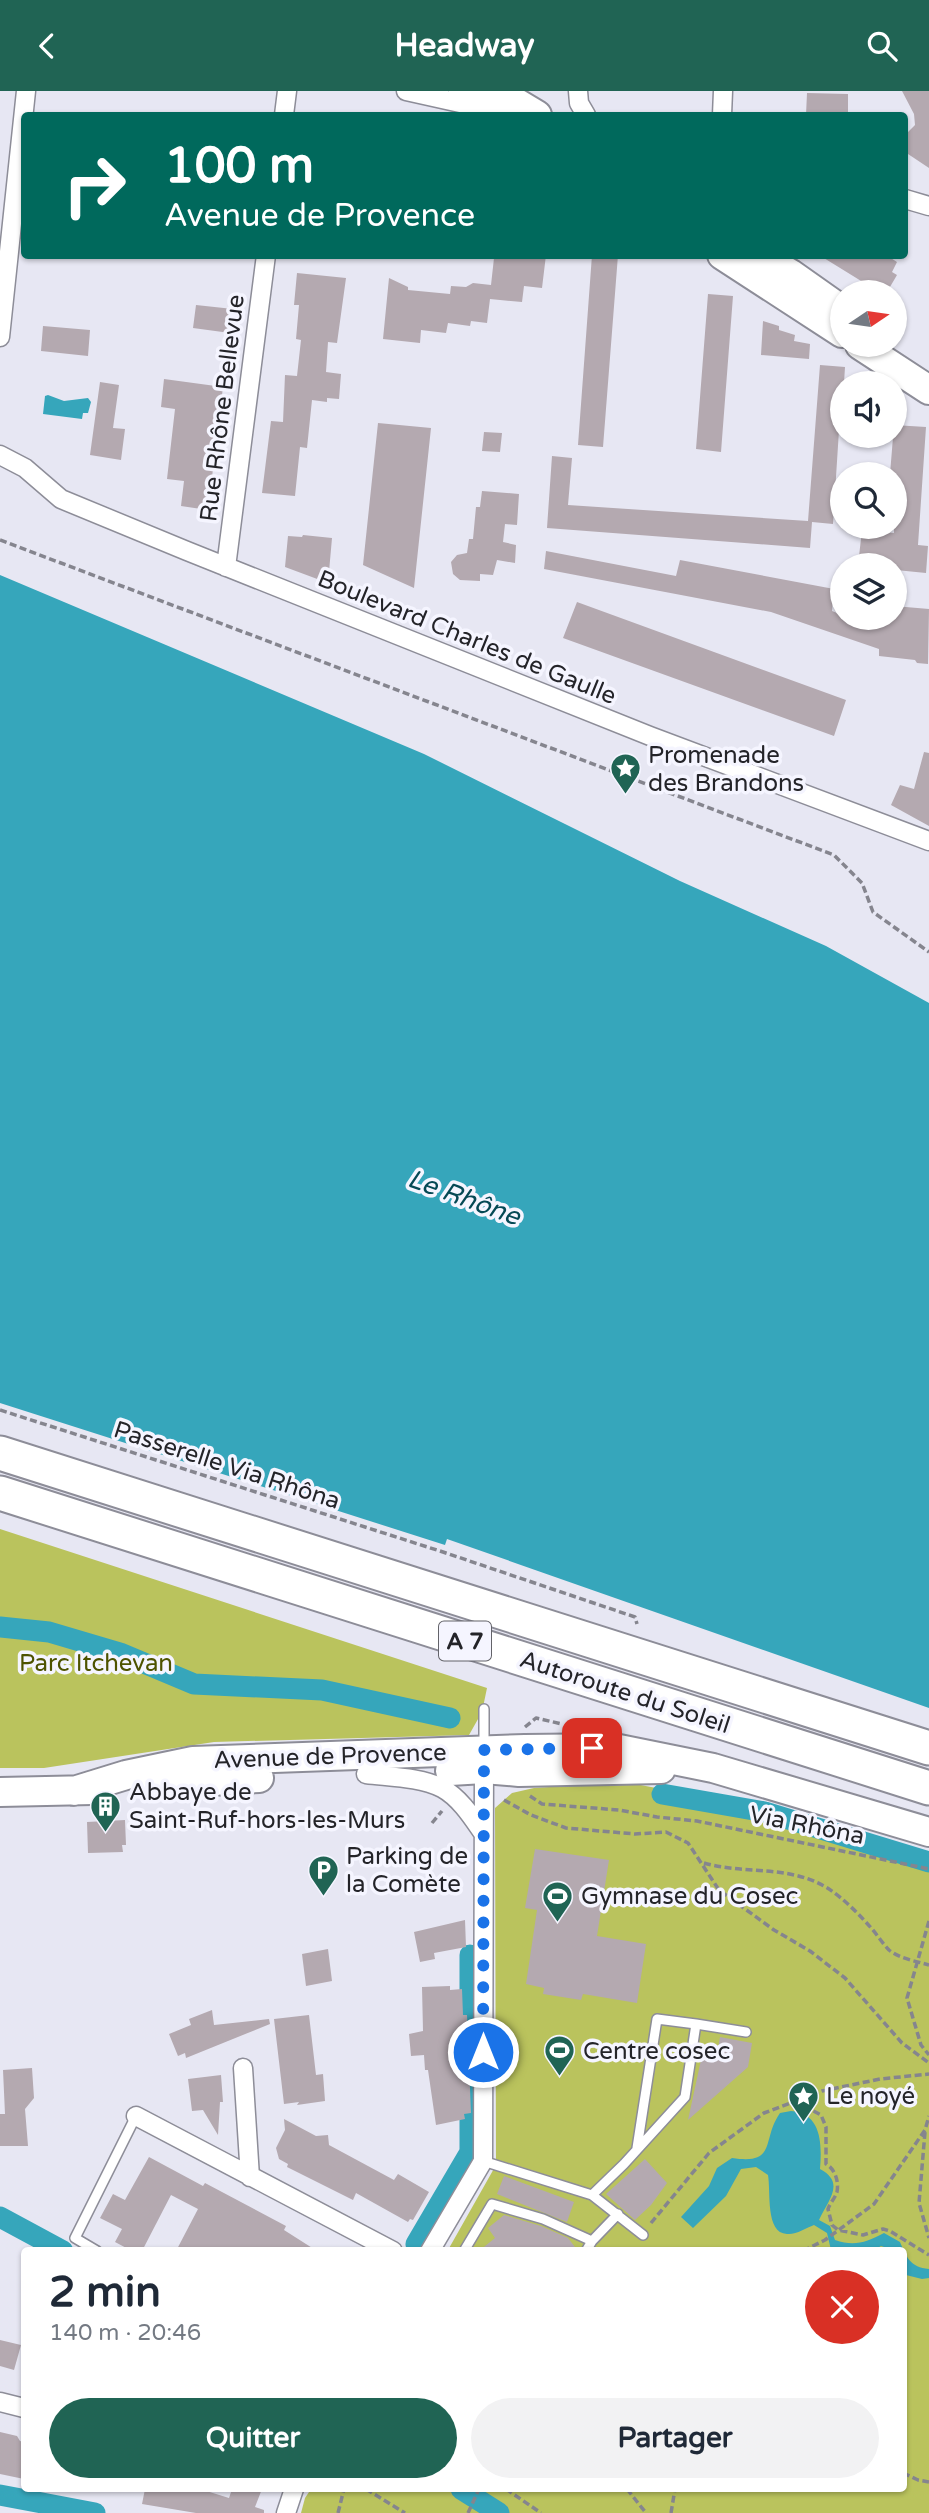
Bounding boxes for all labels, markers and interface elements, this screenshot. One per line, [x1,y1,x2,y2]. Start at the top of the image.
icon: back [28,27,66,65]
text: Headway [394,27,535,65]
icon: search [863,27,901,65]
text: 100 m [164,137,314,196]
icon: right [49,140,140,231]
text: Avenue de Provence [164,197,475,235]
north arrow [830,280,906,357]
map controls [830,280,907,630]
street label: Rue Rhône Bellevue [194,293,251,523]
button: sound [830,371,907,448]
button: search [830,462,907,539]
button: layers [830,553,907,630]
street label: Boulevard Charles de Gaulle [313,564,620,711]
place label: Promenade des Brandons [648,741,804,798]
place icon: Promenade des Brandons [608,752,642,796]
water label: Le Rhône [403,1163,525,1233]
street label: Passerelle Via Rhôna [110,1415,344,1516]
road number: A 7 [439,1621,491,1660]
street label: Autoroute du Soleil [516,1645,734,1740]
park label: Parc Itchevan [19,1649,173,1678]
pin [562,1718,622,1778]
icon: arrive [573,1729,611,1767]
street label: Avenue de Provence [213,1738,447,1775]
place label: Abbaye de Saint-Ruf-hors-les-Murs [129,1778,405,1835]
building icon: Abbaye de Saint-Ruf-hors-les-Murs [89,1789,123,1833]
street label: Via Rhôna [747,1800,867,1851]
place label: Parking de la Comète [346,1842,468,1899]
parking icon: Parking de la Comète [306,1853,340,1897]
sports icon: Gymnase du Cosec [541,1879,575,1923]
place label: Gymnase du Cosec [581,1882,798,1911]
position arrow [446,2015,520,2089]
sports icon: Centre cosec [543,2034,577,2078]
place label: Centre cosec [583,2037,730,2066]
place icon: Le noyé [786,2079,820,2123]
place label: Le noyé [826,2082,915,2111]
text: 2 min [49,2267,161,2318]
button: close [805,2270,879,2344]
text: 140 m · 20:46 [49,2319,201,2347]
button: Quitter [49,2398,457,2478]
button: Partager [471,2398,879,2478]

